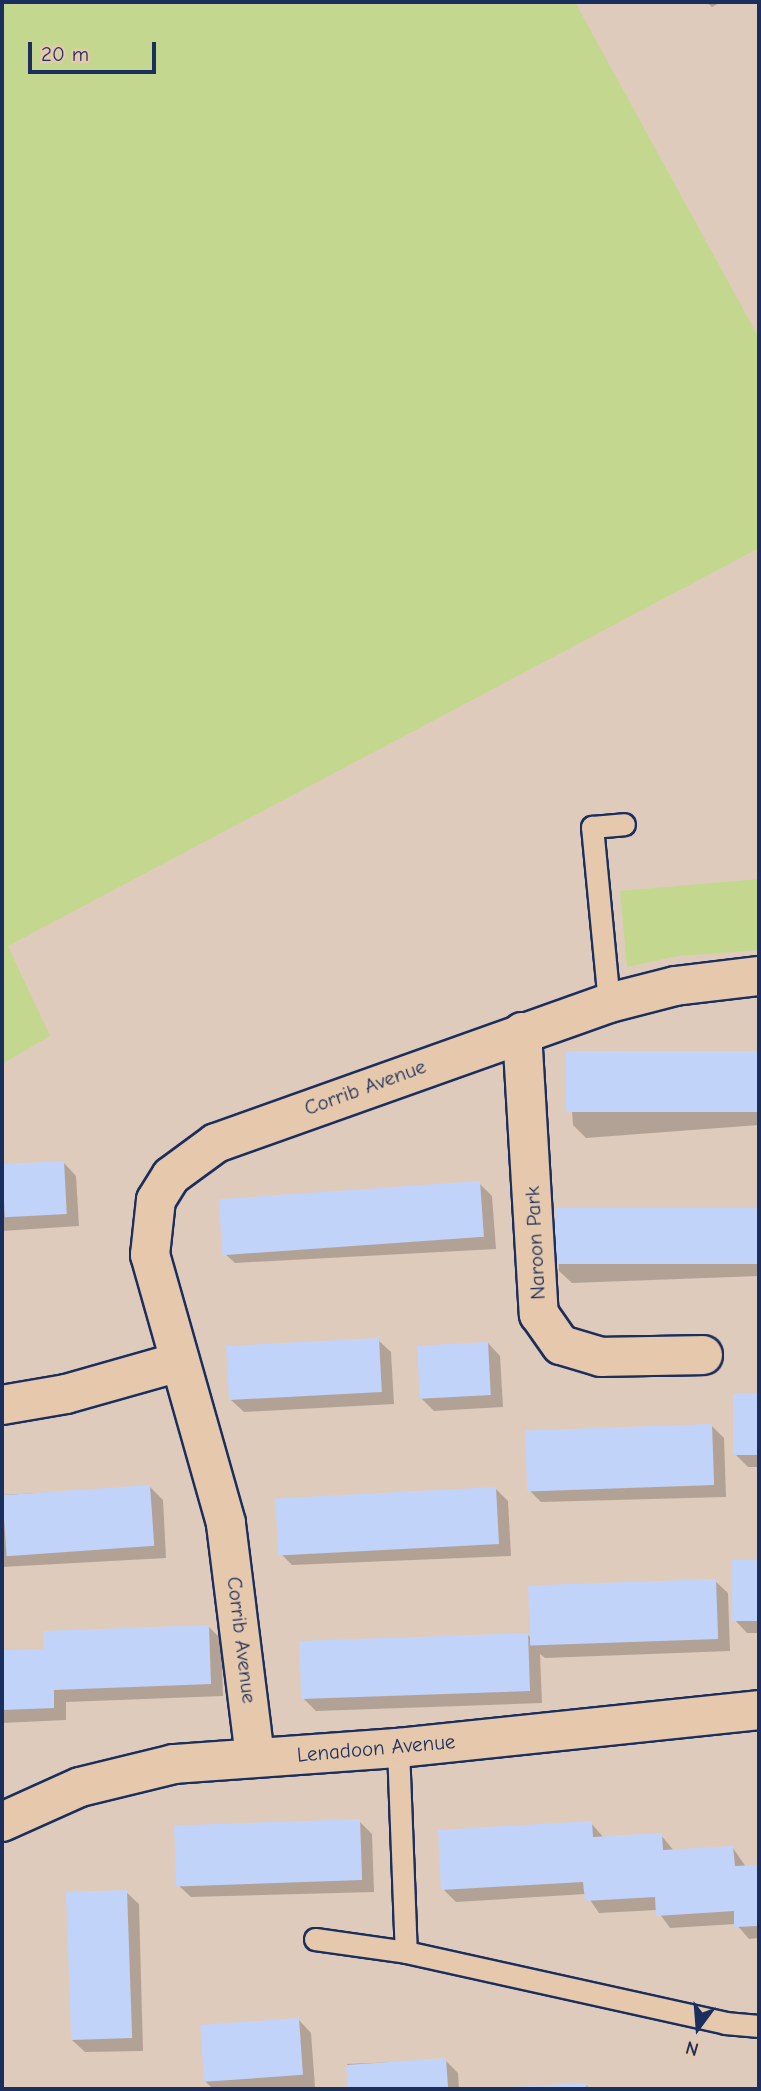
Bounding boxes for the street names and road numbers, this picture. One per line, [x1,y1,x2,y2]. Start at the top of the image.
street label: Corrib Avenue [301,1053,429,1121]
street label: Naroon Park [519,1186,551,1300]
street label: Corrib Avenue [222,1575,262,1705]
street label: Lenadoon Avenue [296,1729,456,1767]

